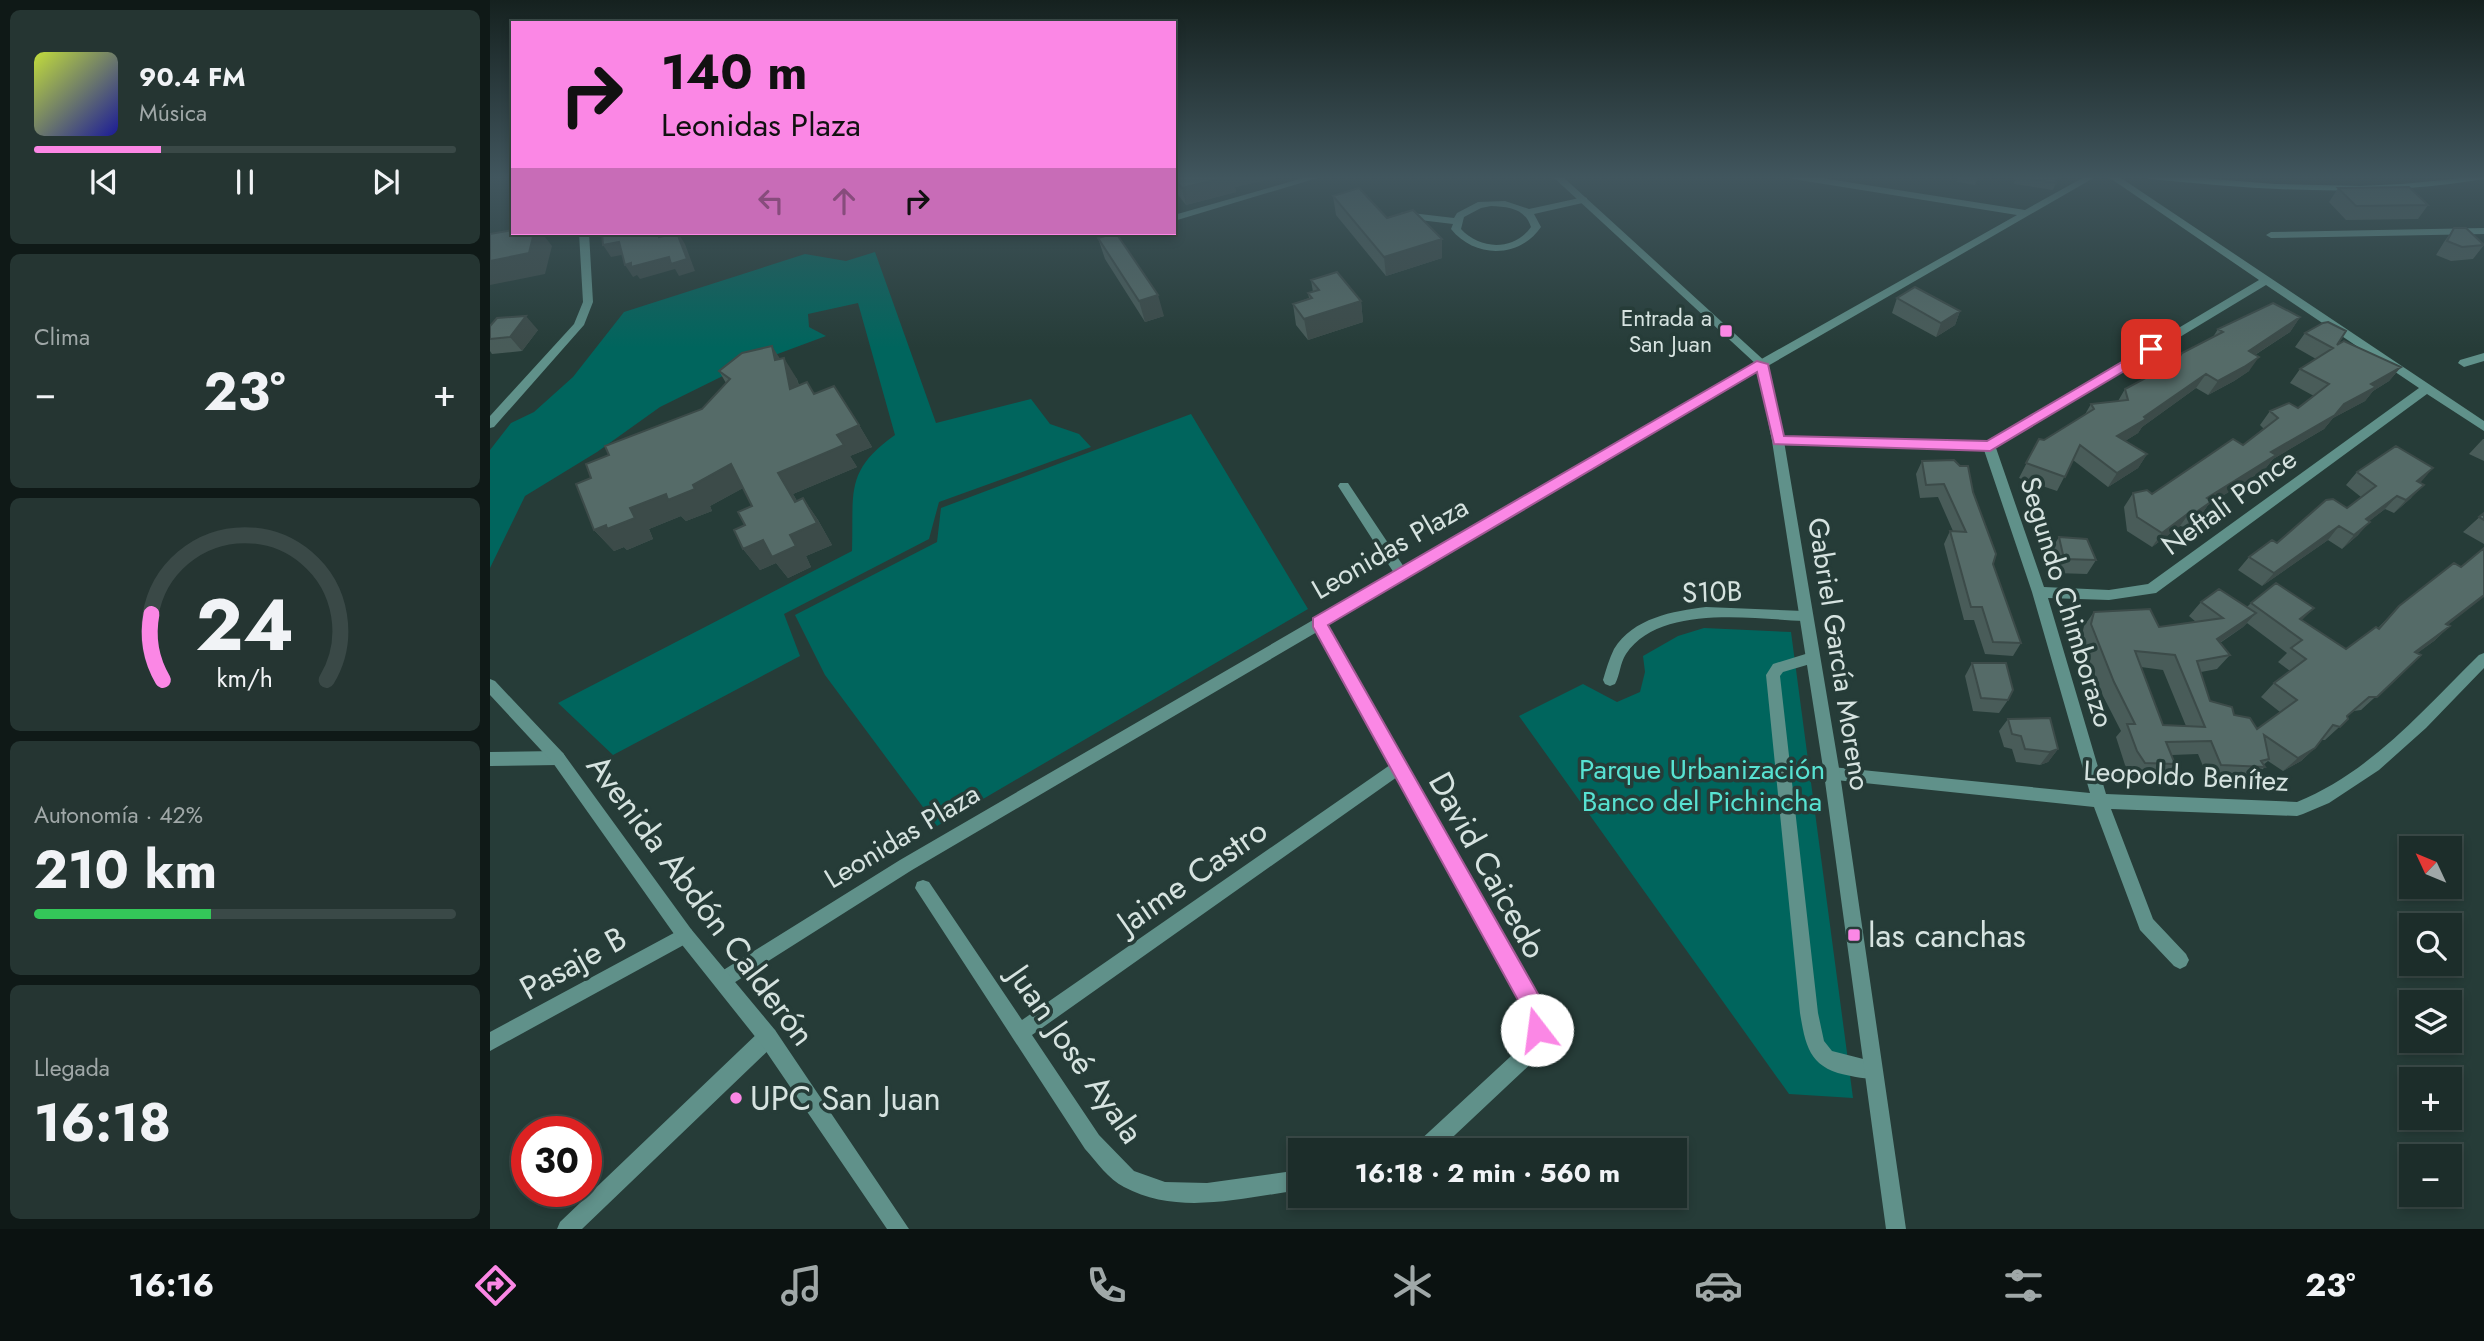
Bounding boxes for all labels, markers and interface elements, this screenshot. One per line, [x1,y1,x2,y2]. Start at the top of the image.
text: 140 m [661,37,807,107]
icon: right [546,49,637,140]
text: 90.4 FM [139,58,245,96]
text: Música [139,96,207,130]
text: Leonidas Plaza [661,102,861,148]
icon: previous [85,163,123,201]
icon: pause [226,163,264,201]
icon: next [367,163,405,201]
icon: left [752,182,790,220]
icon: ahead [825,182,863,220]
icon: right [898,182,936,220]
place label: Entrada a San Juan [1621,301,1712,361]
pin [2121,319,2181,379]
text: Clima [34,320,90,354]
marker: Entrada a San Juan [1718,323,1734,339]
icon: arrive [2132,330,2170,368]
text: 23° [204,354,285,430]
text: − [34,365,56,420]
text: + [433,365,456,420]
street label: Neftali Ponce [2153,439,2305,565]
street label: Segundo Chimborazo [2009,472,2125,732]
street label: Leonidas Plaza [1304,486,1476,610]
street label: Gabriel García Moreno [1797,515,1881,793]
street label: S10B [1681,570,1743,614]
text: 24 [196,573,294,678]
text: km/h [217,660,273,696]
street label: Avenida Abdón Calderón [576,744,826,1056]
park label: Parque Urbanización Banco del Pichincha [1579,749,1825,822]
street label: Leopoldo Benítez [2082,750,2290,802]
street label: David Caicedo [1417,763,1559,967]
street label: Leonidas Plaza [816,773,988,899]
text: Autonomía · 42% [34,798,203,832]
street label: Jaime Castro [1104,807,1277,947]
text: 210 km [34,832,217,908]
north arrow [2399,836,2462,900]
map controls [2399,836,2462,1207]
place label: las canchas [1868,912,2026,959]
button: search [2399,913,2462,976]
street label: Pasaje B [511,914,635,1012]
marker: las canchas [1846,927,1862,943]
street label: Juan José Ayala [995,952,1155,1153]
button: layers [2399,990,2462,1053]
position arrow [1500,993,1574,1067]
text: Llegada [34,1051,110,1085]
button: + [2399,1067,2462,1130]
place label: UPC San Juan [750,1075,941,1122]
text: 16:18 [34,1085,171,1161]
marker: UPC San Juan [728,1090,744,1106]
speed limit sign: 30 [511,1116,602,1207]
button: − [2399,1144,2462,1207]
text: 16:18 · 2 min · 560 m [1355,1154,1620,1192]
icon: directions [471,1261,520,1310]
icon: music [777,1261,826,1310]
icon: phone [1082,1261,1131,1310]
icon: climate [1388,1261,1437,1310]
icon: car [1694,1261,1743,1310]
icon: filters [1999,1261,2048,1310]
text: 16:16 [128,1262,214,1308]
text: 23° [2305,1262,2356,1308]

